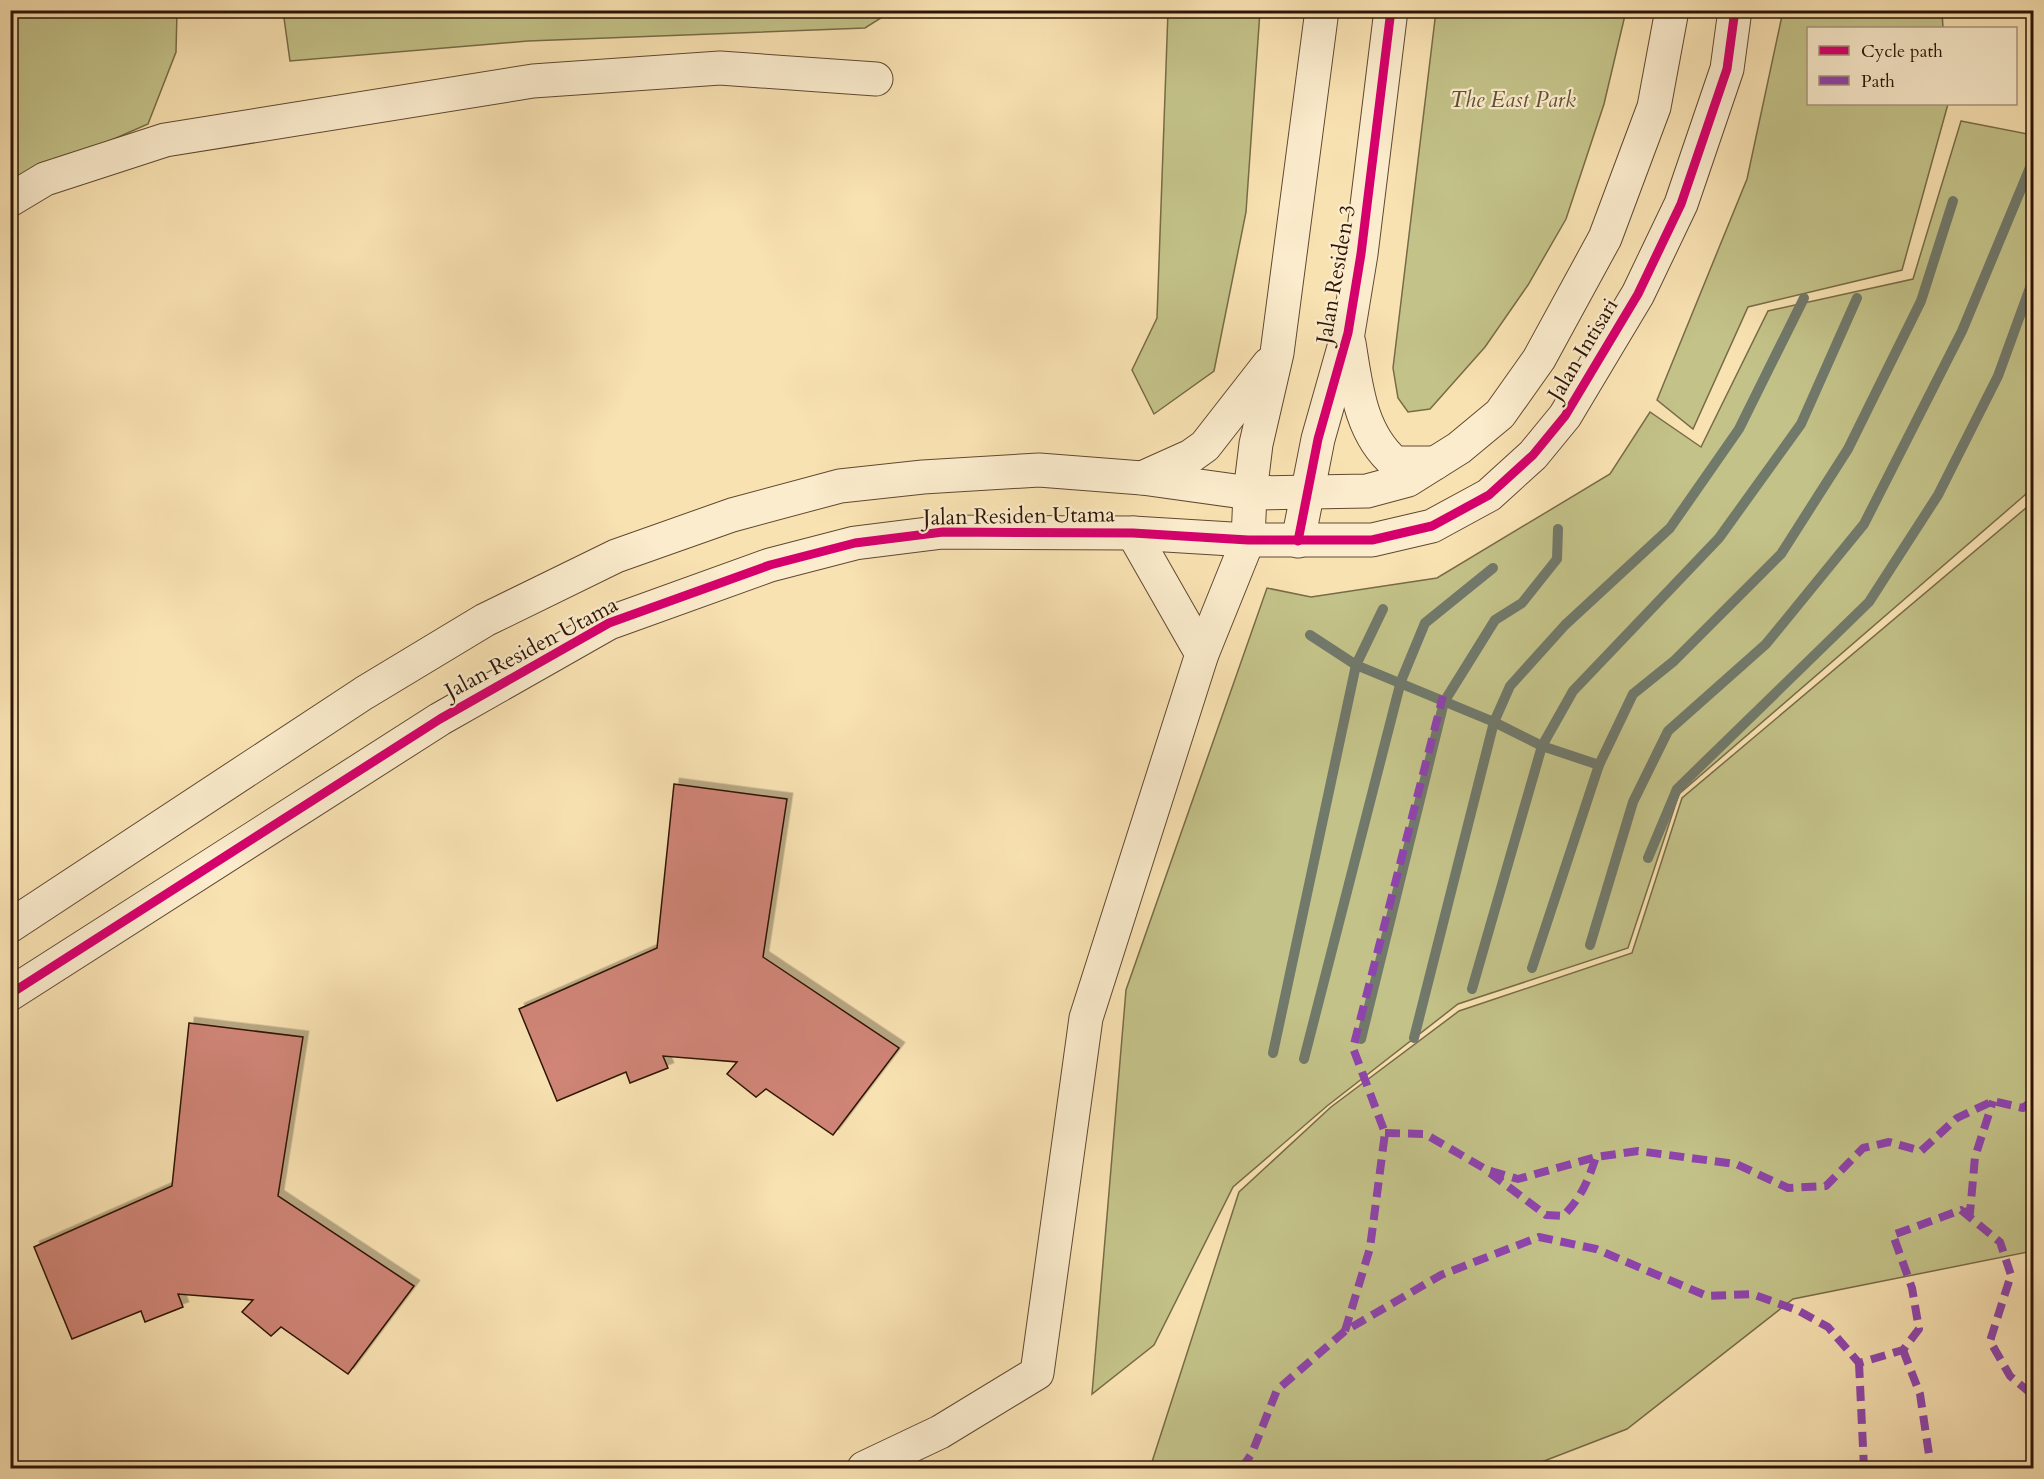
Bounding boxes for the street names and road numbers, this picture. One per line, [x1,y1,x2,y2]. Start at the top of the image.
street label: Jalan Residen 3 [1308,202,1363,349]
street label: Jalan Intisari [1539,293,1625,409]
street label: Jalan Residen Utama [920,499,1116,533]
street label: Jalan Residen Utama [437,589,624,708]

